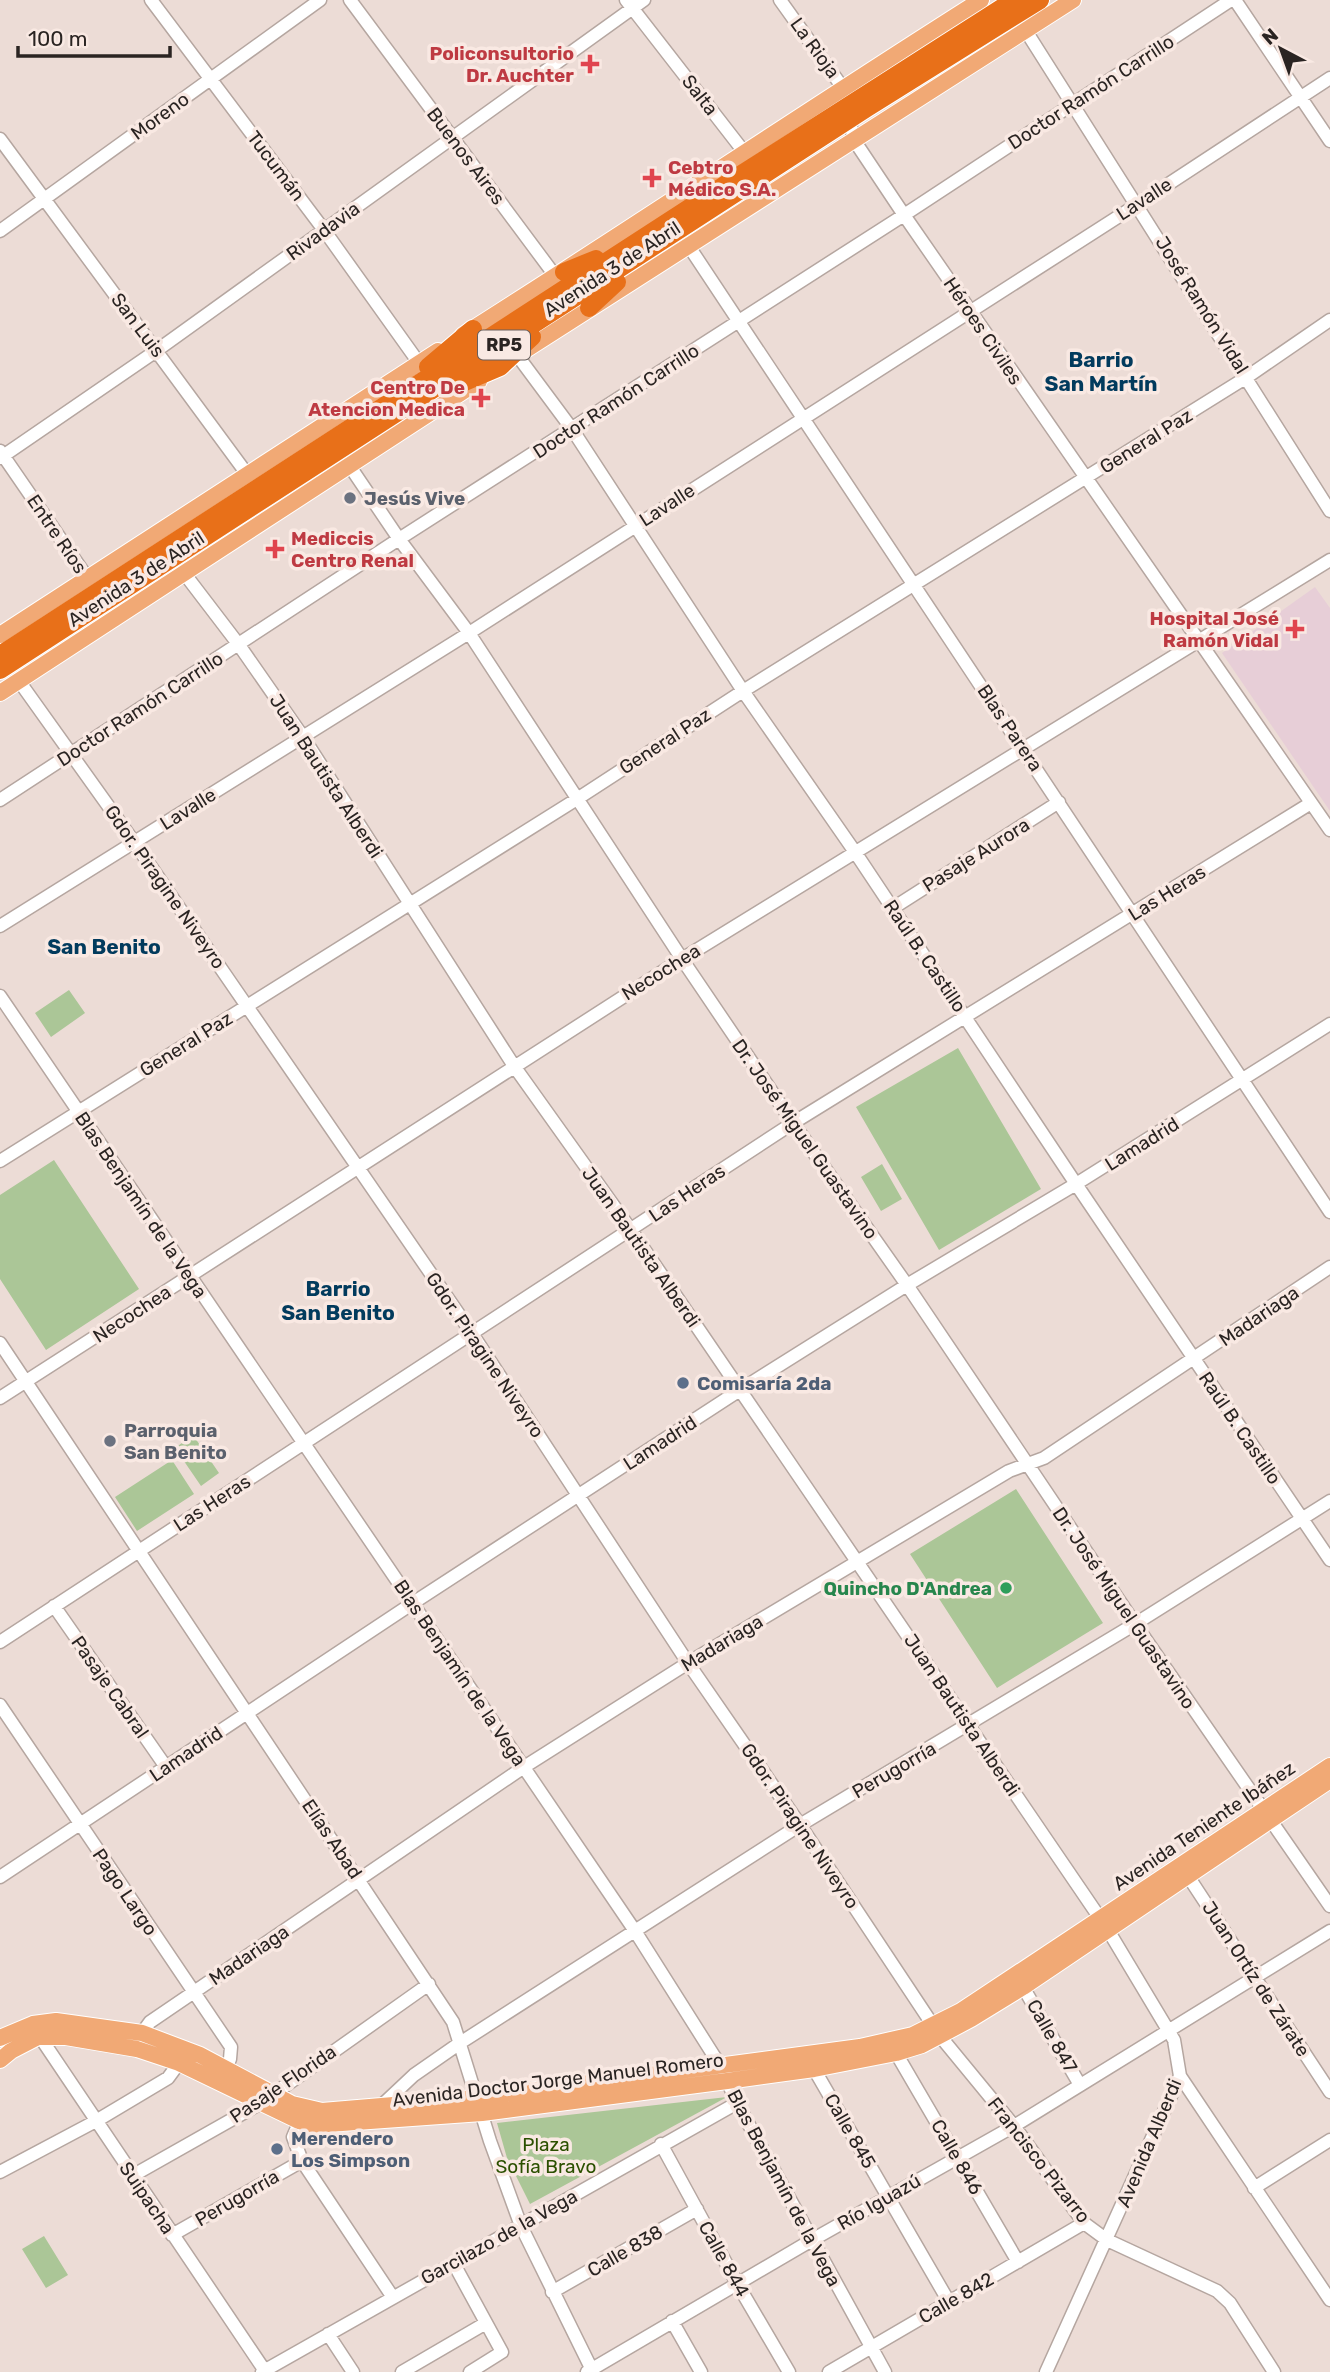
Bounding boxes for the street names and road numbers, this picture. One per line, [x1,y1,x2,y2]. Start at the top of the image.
street label: La Rioja [785,13,845,83]
street label: Doctor Ramón Carrillo [1004,30,1178,154]
street label: Salta [677,70,723,120]
street label: Moreno [127,87,193,145]
street label: Buenos Aires [422,103,510,209]
street label: Tucumán [242,126,310,206]
street label: Lavalle [1112,173,1176,225]
street label: Rivadavia [282,197,364,265]
street label: Avenida 3 de Abril [539,216,685,322]
street label: José Ramón Vidal [1150,232,1254,378]
street label: Héroes Civiles [939,273,1027,389]
street label: San Luis [106,288,170,362]
road number: RP5 [478,330,530,360]
street label: Doctor Ramón Carrillo [529,339,703,463]
street label: General Paz [1095,403,1197,479]
street label: Lavalle [635,479,699,531]
street label: Entre Ríos [22,490,92,578]
street label: Avenida 3 de Abril [63,526,209,632]
street label: Doctor Ramón Carrillo [53,647,227,771]
street label: Blas Parera [973,680,1047,776]
street label: Juan Bautista Alberdi [264,690,388,862]
street label: General Paz [615,703,715,779]
street label: Lavalle [156,783,220,835]
street label: Gdor. Piragine Niveyro [100,801,230,973]
street label: Pasaje Aurora [918,813,1034,897]
street label: Las Heras [1124,860,1210,926]
street label: Raúl B. Castillo [879,895,971,1017]
street label: Necochea [617,939,705,1005]
street label: General Paz [135,1006,237,1082]
street label: Dr. José Miguel Guastavino [727,1035,883,1243]
street label: Blas Benjamín de la Vega [70,1107,212,1303]
street label: Lamadrid [1101,1112,1183,1176]
street label: Las Heras [645,1159,729,1227]
street label: Juan Bautista Alberdi [577,1162,705,1332]
street label: Gdor. Piragine Niveyro [421,1268,549,1442]
street label: Necochea [89,1280,175,1348]
street label: Madariaga [1215,1281,1303,1351]
street label: Raúl B. Castillo [1194,1367,1286,1489]
street label: Lamadrid [619,1411,701,1475]
street label: Las Heras [169,1470,255,1536]
street label: Dr. José Miguel Guastavino [1048,1503,1200,1713]
street label: Blas Benjamín de la Vega [389,1575,531,1771]
street label: Madariaga [677,1610,767,1676]
street label: Juan Bautista Alberdi [899,1630,1025,1800]
street label: Pasaje Cabral [66,1631,154,1743]
street label: Lamadrid [145,1721,227,1787]
street label: Perugorría [848,1737,940,1803]
street label: Gdor. Piragine Niveyro [736,1739,864,1913]
street label: Avenida Teniente Ibáñez [1109,1756,1299,1896]
street label: Elías Abad [297,1795,367,1883]
street label: Pago Largo [88,1844,162,1940]
street label: Juan Ortíz de Zárate [1197,1897,1315,2061]
street label: Madariaga [205,1920,293,1990]
street label: Calle 847 [1022,1995,1082,2077]
street label: Pasaje Florida [225,2040,341,2128]
street label: Avenida Doctor Jorge Manuel Romero [391,2048,725,2112]
street label: Avenida Alberdi [1112,2075,1186,2211]
street label: Blas Benjamín de la Vega [722,2086,846,2290]
street label: Calle 845 [819,2089,881,2173]
street label: Francisco Pizarro [983,2093,1095,2227]
street label: Calle 846 [926,2115,988,2199]
street label: Suipacha [114,2157,180,2239]
street label: Perugorría [191,2165,283,2231]
street label: Río Iguazú [833,2169,925,2235]
street label: Garcilazo de la Vega [417,2184,581,2290]
street label: Calle 844 [694,2217,754,2301]
street label: Calle 838 [583,2220,667,2282]
street label: Calle 842 [914,2267,998,2329]

